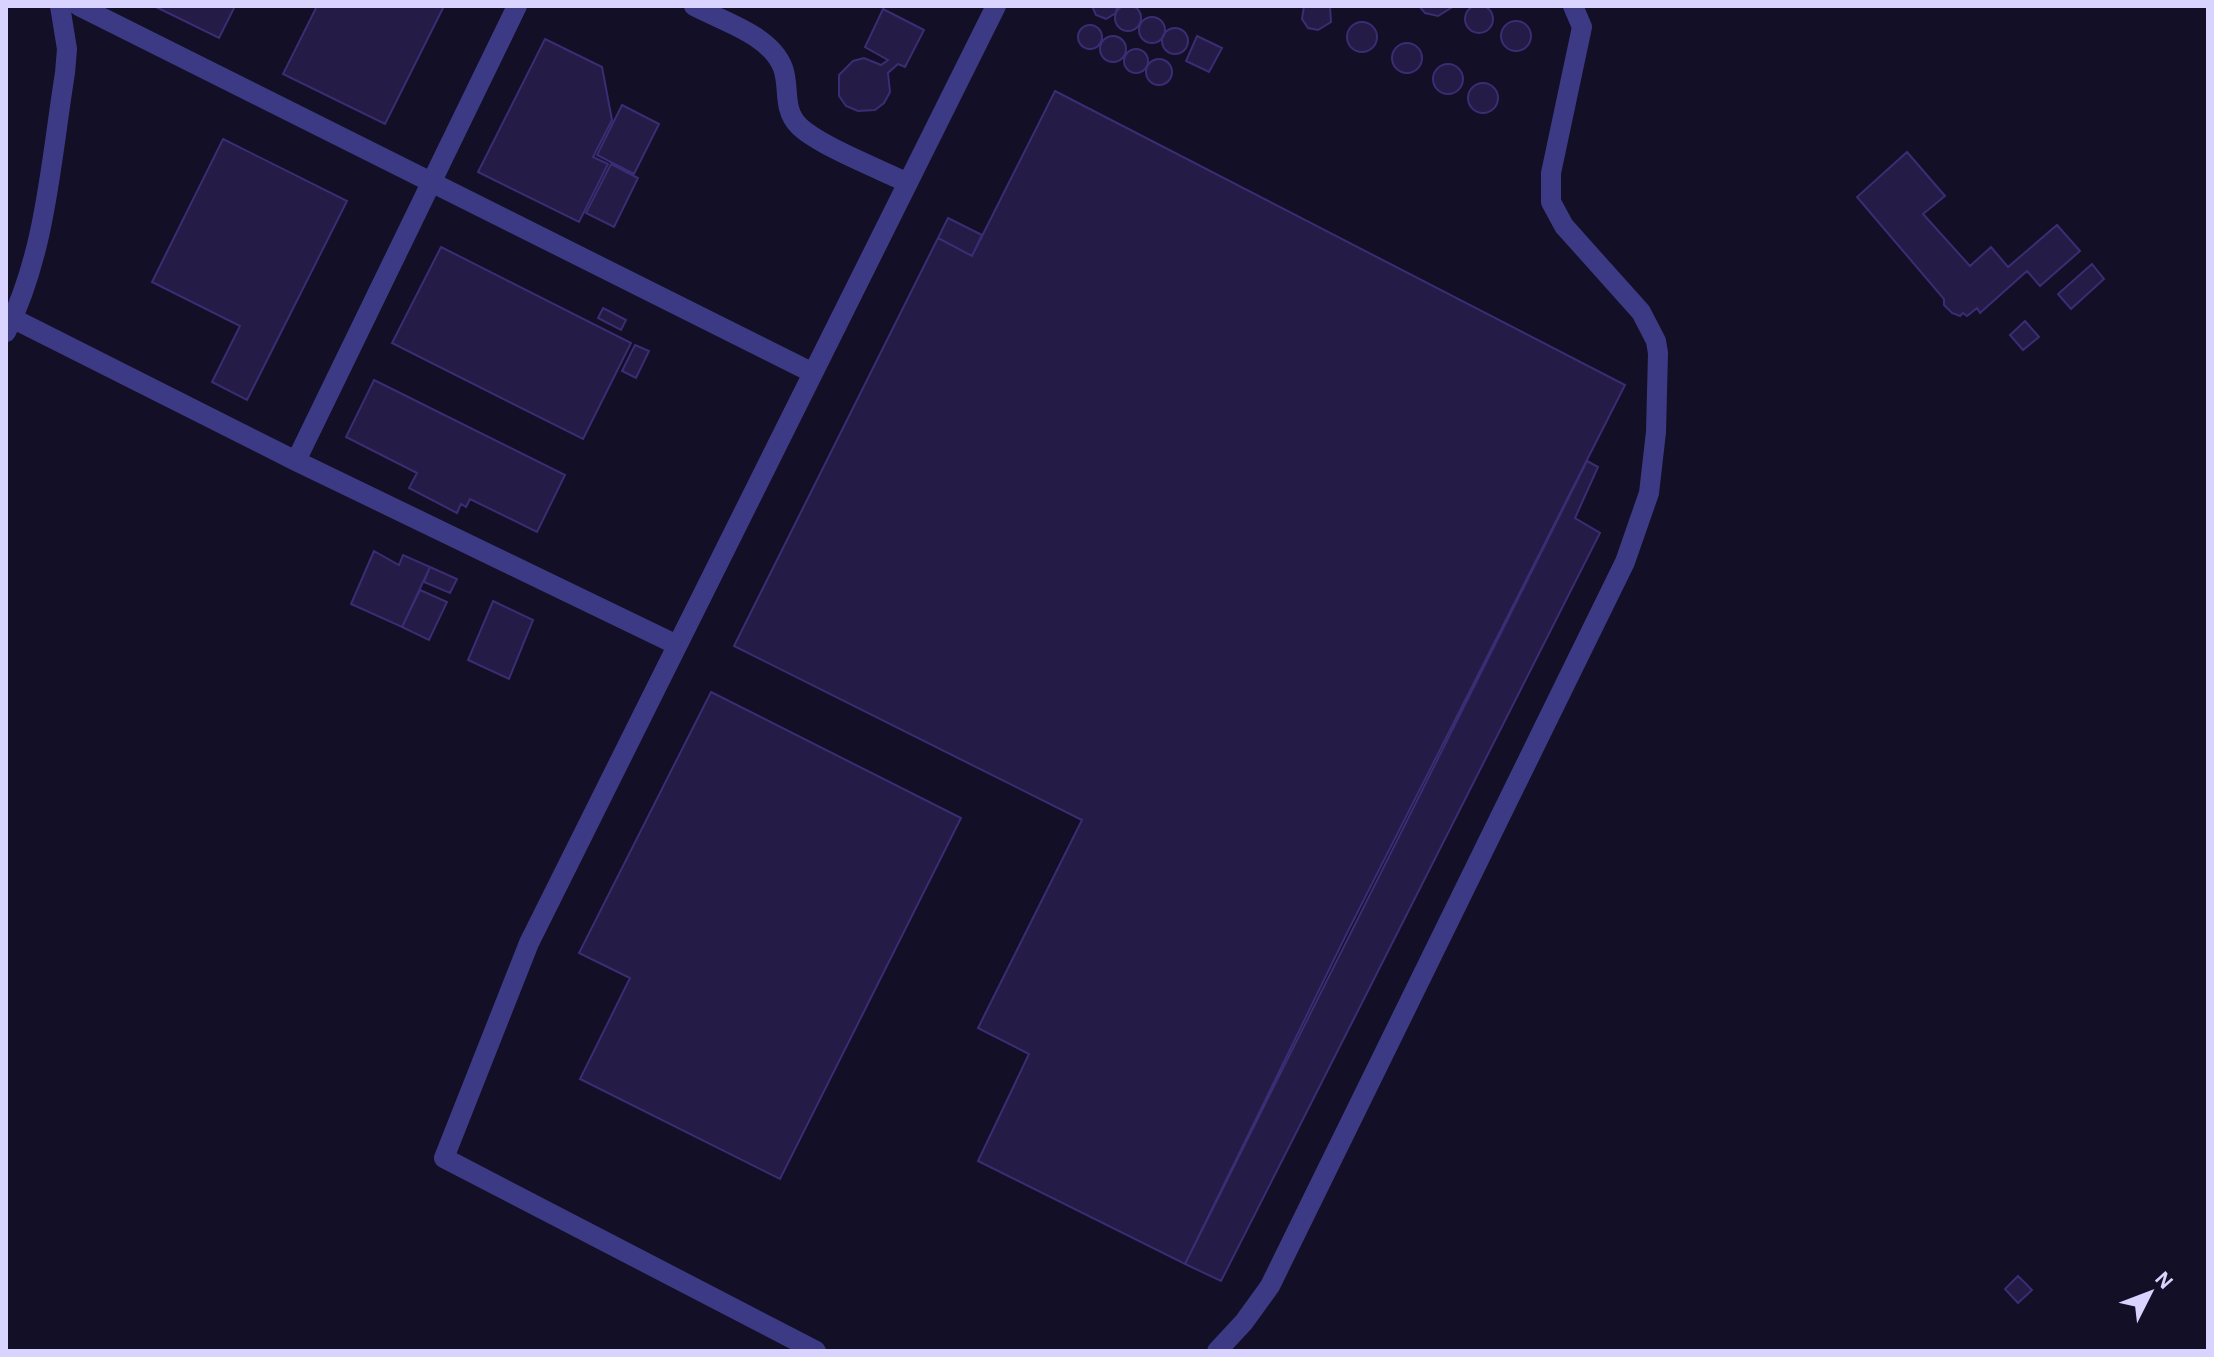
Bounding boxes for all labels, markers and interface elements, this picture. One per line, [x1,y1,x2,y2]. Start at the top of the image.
north arrow [2110,1253,2190,1333]
text: N [2151,1267,2177,1293]

